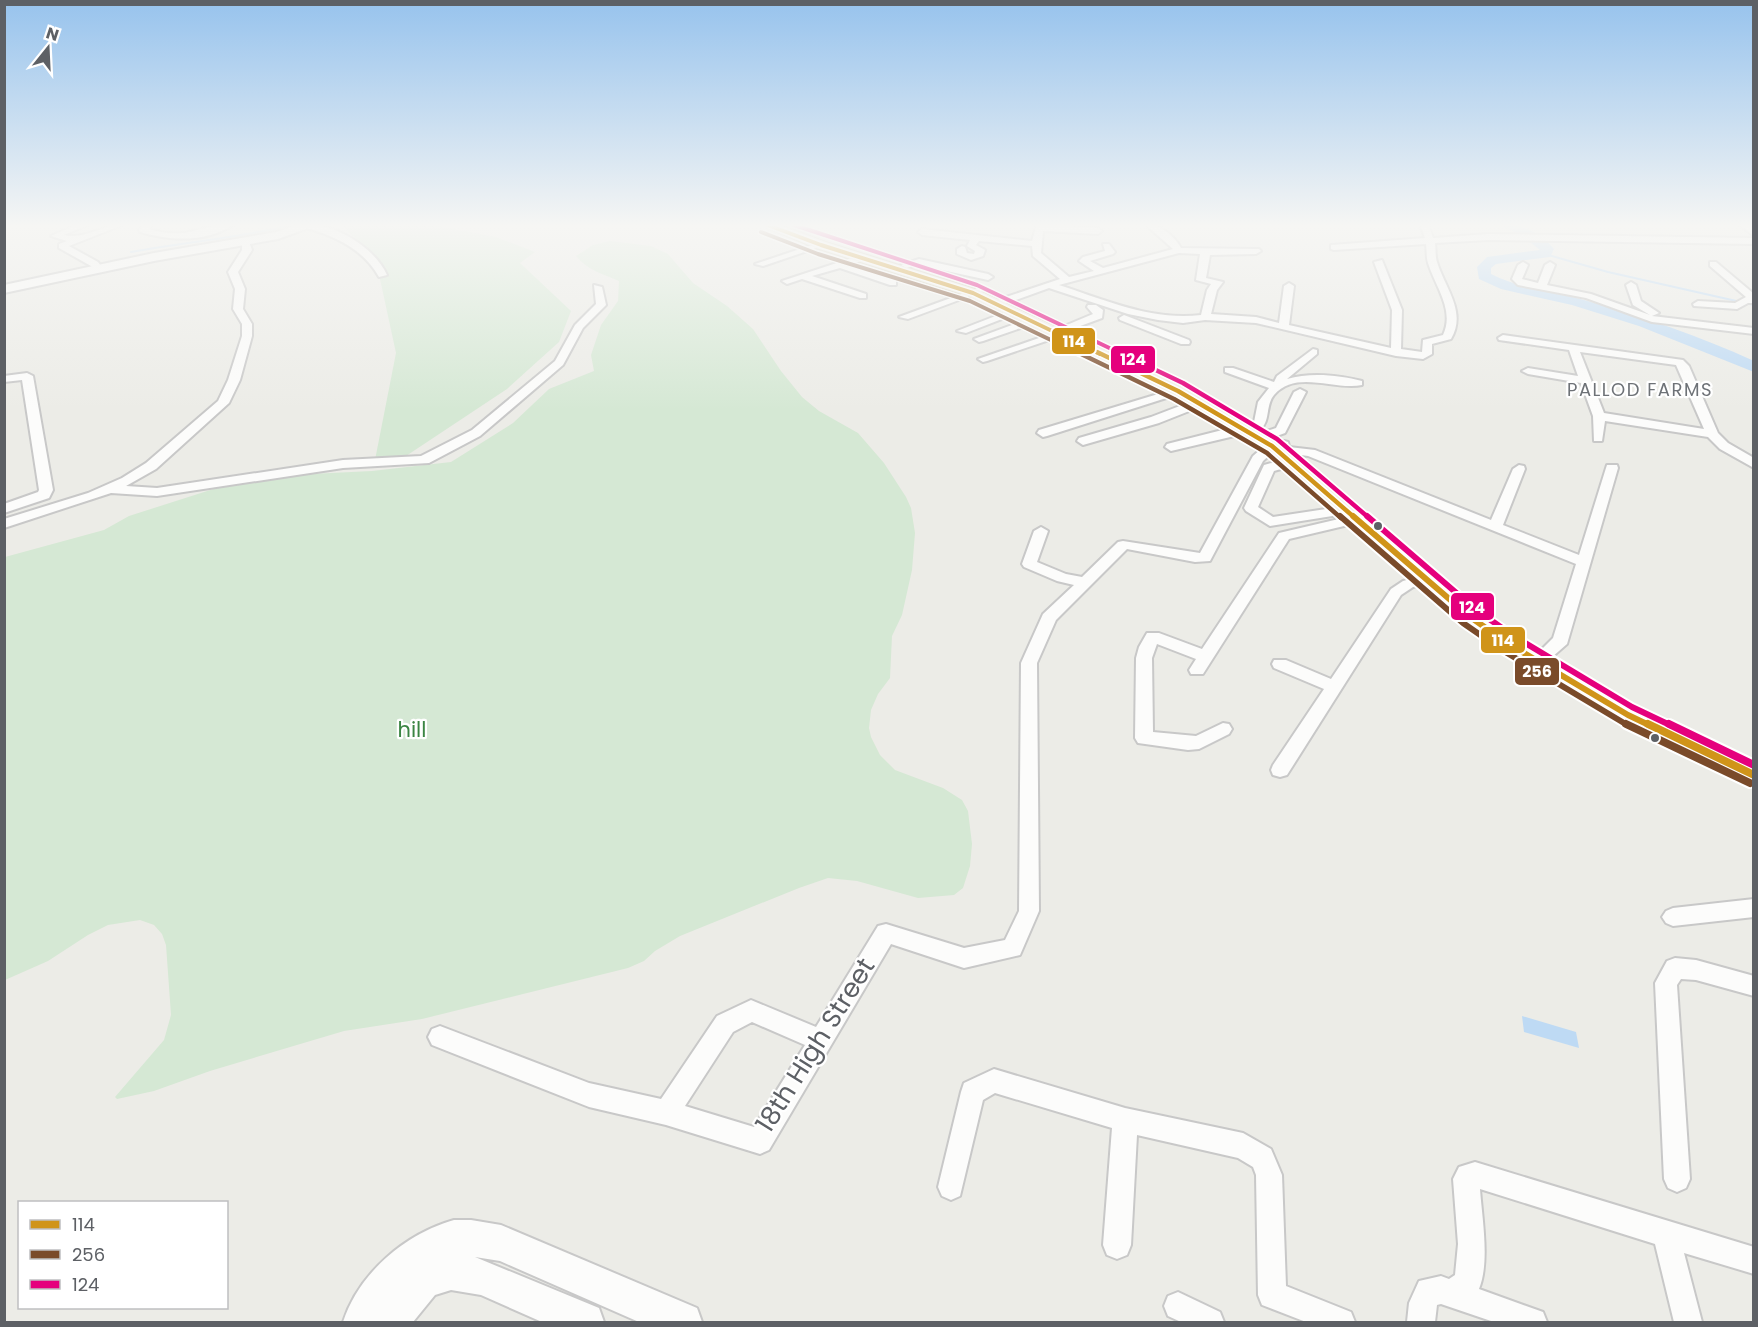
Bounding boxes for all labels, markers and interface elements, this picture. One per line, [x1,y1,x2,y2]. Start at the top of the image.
north arrow [18,18,78,78]
text: N [43,21,62,47]
line badge: 114 [1051,327,1096,355]
text: 114 [1063,330,1086,353]
line badge: 124 [1110,345,1156,374]
text: 124 [1120,348,1146,371]
district label: PALLOD FARMS [1567,377,1713,402]
unlabelled marker [1372,520,1384,532]
line badge: 124 [1450,592,1495,621]
text: 124 [1459,596,1485,619]
line badge: 114 [1480,626,1526,654]
text: 114 [1492,629,1515,652]
line badge: 256 [1514,657,1560,686]
text: 256 [1522,660,1552,683]
park label: hill [398,715,426,744]
unlabelled marker [1649,732,1661,744]
street label: 18th High Street [747,951,883,1139]
legend [18,1201,228,1309]
text: 114 [72,1212,95,1237]
text: 256 [72,1242,105,1267]
text: 124 [72,1272,99,1297]

